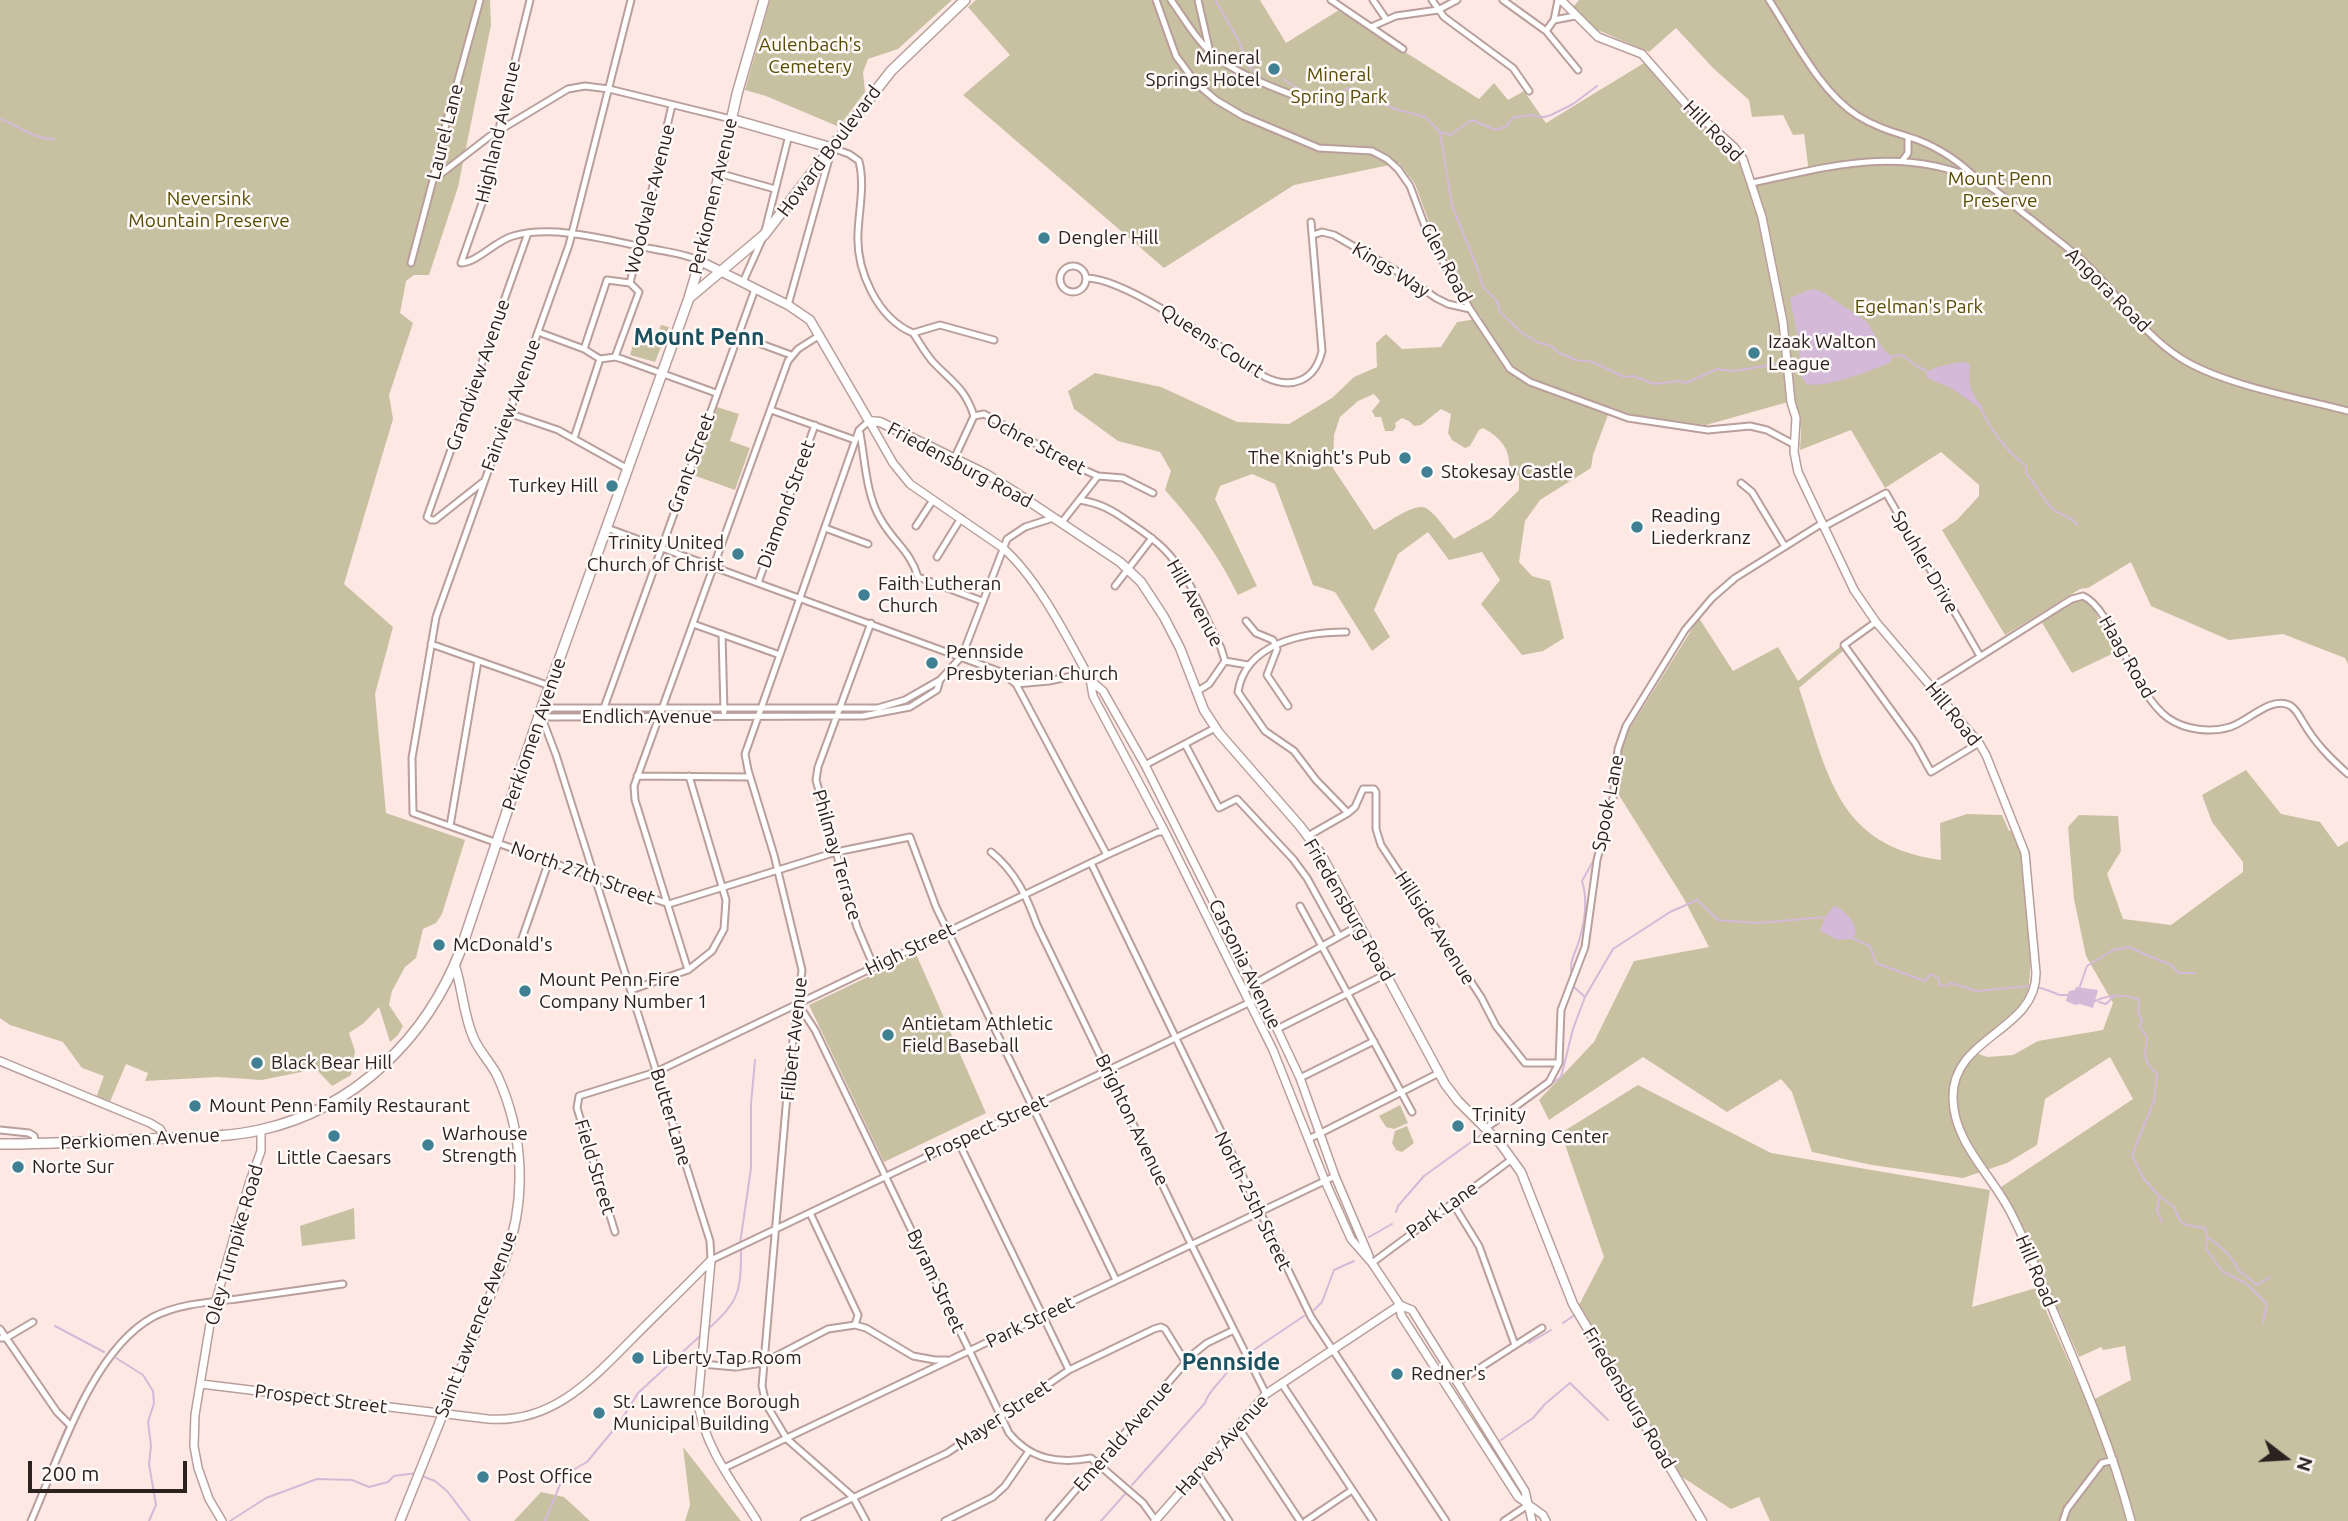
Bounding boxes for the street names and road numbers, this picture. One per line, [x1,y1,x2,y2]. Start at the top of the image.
street label: Highland Avenue [471,59,525,205]
street label: Howard Boulevard [772,81,886,221]
street label: Laurel Lane [422,82,468,182]
street label: Hill Road [1678,96,1748,166]
street label: Perkiomen Avenue [684,115,742,277]
street label: Woodvale Avenue [620,122,680,276]
street label: Glen Road [1415,219,1477,307]
street label: Kings Way [1348,237,1434,303]
street label: Angora Road [2061,243,2155,337]
street label: Grandview Avenue [441,296,515,454]
street label: Queens Court [1156,299,1268,383]
street label: Fairview Avenue [477,336,545,474]
street label: Ochre Street [982,408,1090,480]
street label: Grant Street [662,410,720,516]
street label: Friedensburg Road [884,417,1036,513]
street label: Diamond Street [752,437,820,571]
street label: Spuhler Drive [1886,507,1964,617]
street label: Hill Avenue [1162,555,1228,651]
street label: Haag Road [2094,612,2160,702]
street label: Perkiomen Avenue [497,655,571,813]
street label: Hill Road [1920,677,1986,751]
street label: Endlich Avenue [582,706,712,728]
street label: Spook Lane [1587,753,1629,853]
street label: Philmay Terrace [807,787,867,923]
street label: Friedensburg Road [1299,835,1399,985]
street label: North 27th Street [508,836,658,910]
street label: Hillside Avenue [1390,867,1480,989]
street label: Carsonia Avenue [1204,895,1286,1033]
street label: High Street [861,917,959,981]
street label: Filbert Avenue [776,976,812,1102]
street label: Brighton Avenue [1090,1051,1174,1189]
street label: Butter Lane [645,1066,697,1168]
street label: Prospect Street [921,1090,1051,1166]
street label: Field Street [570,1117,620,1217]
street label: Perkiomen Avenue [59,1123,221,1155]
street label: North 25th Street [1210,1128,1296,1274]
street label: Oley Turnpike Road [200,1162,268,1328]
street label: Park Lane [1402,1176,1482,1244]
street label: Byram Street [902,1225,970,1337]
street label: Saint Lawrence Avenue [430,1228,522,1420]
street label: Hill Road [2011,1232,2061,1310]
street label: Park Street [982,1291,1078,1353]
street label: Friedensburg Road [1578,1323,1680,1473]
street label: Mayer Street [951,1375,1055,1455]
street label: Emerald Avenue [1069,1376,1177,1496]
street label: Prospect Street [254,1380,388,1418]
street label: Harvey Avenue [1171,1390,1273,1500]

